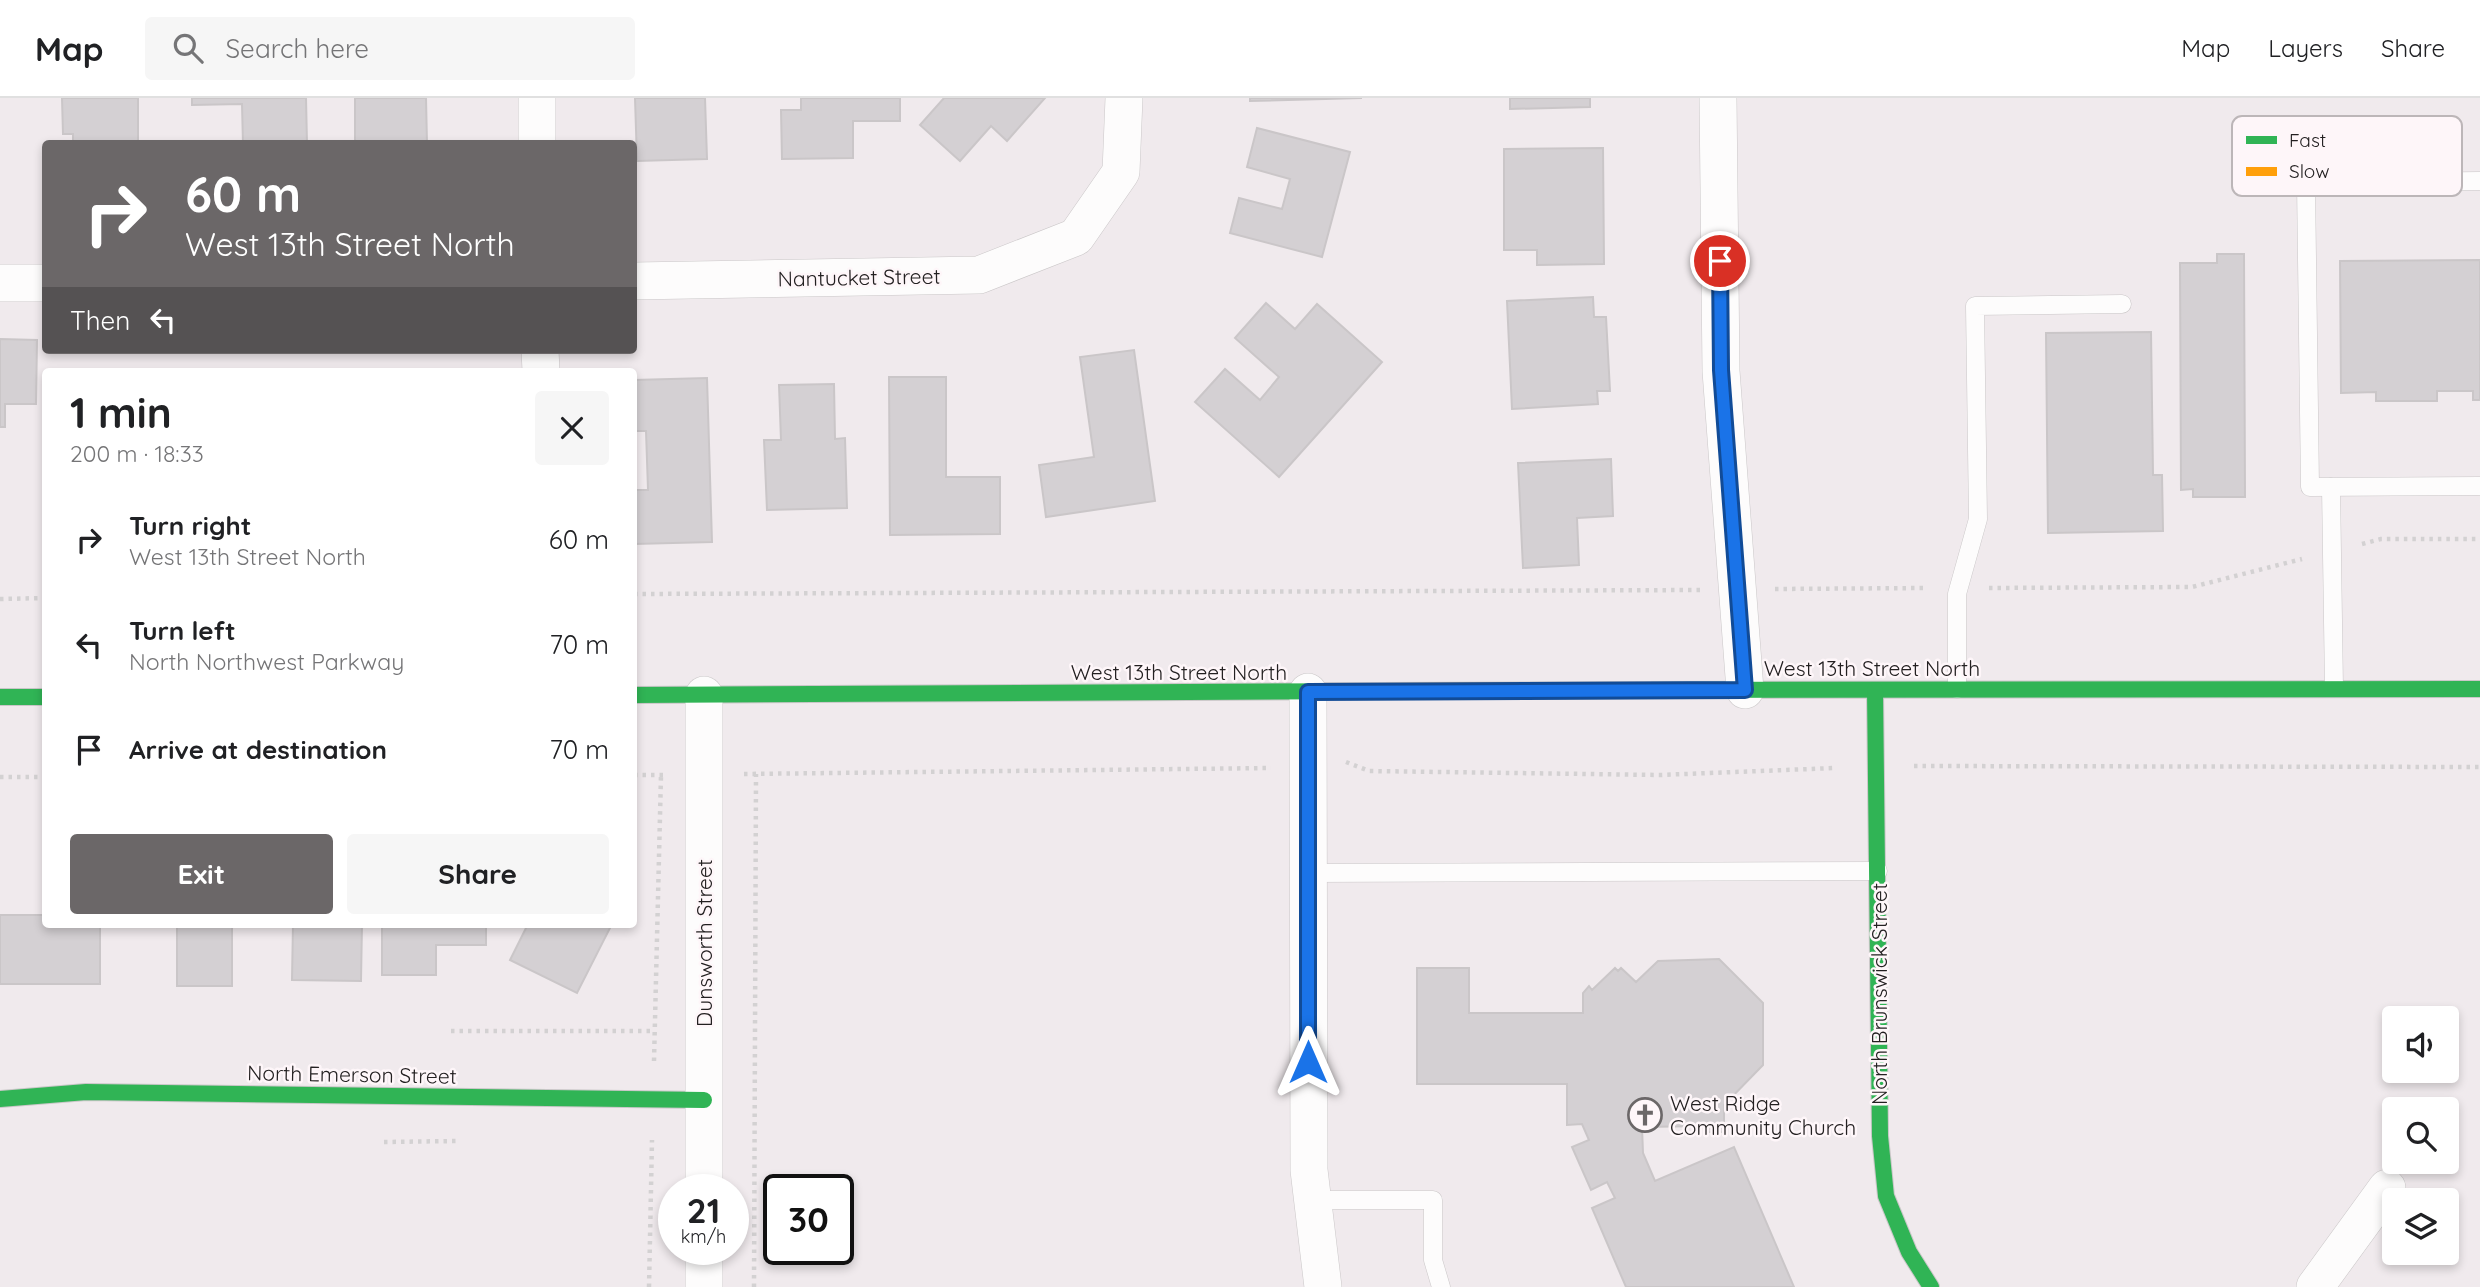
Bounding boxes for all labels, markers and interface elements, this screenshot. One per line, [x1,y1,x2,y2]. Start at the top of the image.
search box [145,17,635,80]
text: Map [35,28,103,69]
icon: search [169,29,207,67]
text: Search here [225,32,369,65]
text: Map [2181,33,2230,63]
text: Layers [2268,33,2343,63]
text: Share [2381,33,2445,63]
legend [2232,116,2462,196]
text: Fast [2289,128,2326,152]
text: Slow [2289,159,2330,183]
text: 60 m [185,163,301,224]
icon: right [70,168,161,259]
text: West 13th Street North [185,224,515,264]
pin [1690,231,1750,291]
icon: arrive [1701,242,1739,280]
street label: Nantucket Street [777,263,941,291]
icon: left [144,301,182,339]
text: Then [70,304,130,337]
text: 1 min [70,386,172,439]
button: close [535,391,609,465]
text: 200 m · 18:33 [70,439,204,468]
text: Turn right [129,509,251,542]
icon: right [70,521,108,559]
text: 60 m [549,523,609,556]
text: West 13th Street North [129,542,366,571]
text: Turn left [129,614,236,647]
icon: left [70,626,108,664]
text: 70 m [549,628,609,661]
text: North Northwest Parkway [129,647,404,676]
street label: West 13th Street North [1764,655,1980,681]
street label: West 13th Street North [1071,659,1287,685]
icon: arrive [70,731,108,769]
text: Arrive at destination [129,733,387,766]
text: 70 m [549,733,609,766]
button: Exit [70,834,333,914]
button: Share [347,834,609,914]
street label: Dunsworth Street [691,859,717,1027]
street label: North Brunswick Street [1866,883,1892,1105]
map controls [2382,1006,2459,1265]
button: sound [2382,1006,2459,1083]
position arrow [1271,1025,1345,1099]
street label: North Emerson Street [247,1059,457,1089]
place label: West Ridge Community Church [1670,1090,1856,1140]
church icon: West Ridge Community Church [1626,1096,1664,1134]
button: search [2382,1097,2459,1174]
speed limit sign: 30 [763,1174,854,1265]
text: 21 [687,1188,720,1232]
button: layers [2382,1188,2459,1265]
text: km/h [681,1225,726,1248]

